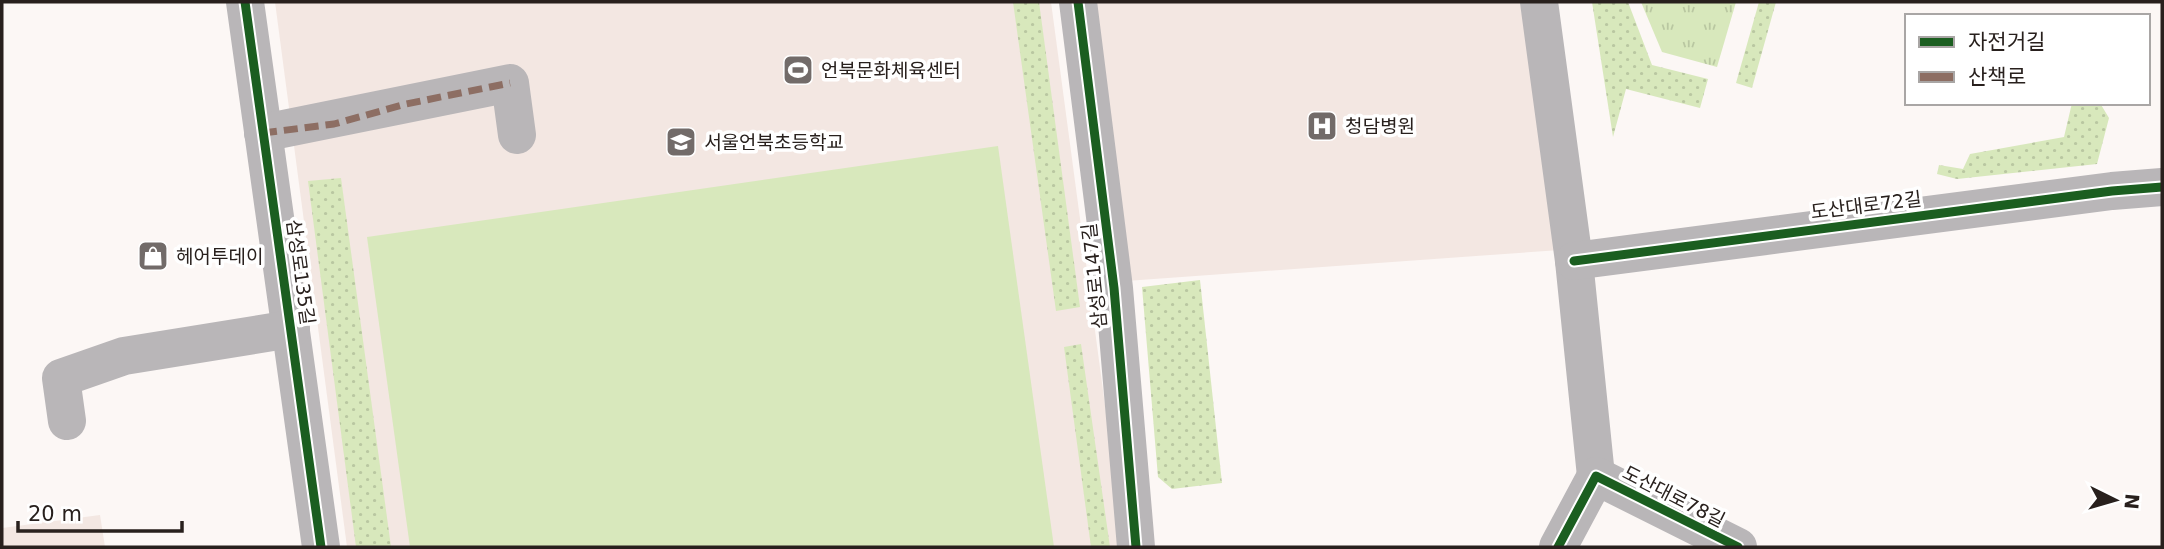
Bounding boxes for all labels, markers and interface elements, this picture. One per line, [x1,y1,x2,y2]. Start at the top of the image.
legend [1905,14,2150,105]
text: 자전거길 [1968,30,2045,54]
sports icon: 언북문화체육센터 [781,53,815,87]
place label: 언북문화체육센터 [821,59,961,81]
text: 산책로 [1968,65,2026,89]
hospital icon: 청담병원 [1305,109,1339,143]
place label: 청담병원 [1345,115,1415,137]
school or university icon: 서울언북초등학교 [664,125,698,159]
place label: 서울언북초등학교 [704,131,844,153]
street label: 도산대로72길 [1809,187,1923,223]
street label: 삼성로135길 [283,218,319,326]
street label: 삼성로147길 [1078,222,1110,330]
shop icon: 헤어투데이 [136,239,170,273]
place label: 헤어투데이 [176,245,263,267]
street label: 도산대로78길 [1619,461,1729,531]
north arrow [2080,465,2150,535]
scale bar [18,490,182,534]
text: N [2120,493,2144,510]
text: 20 m [28,502,82,526]

